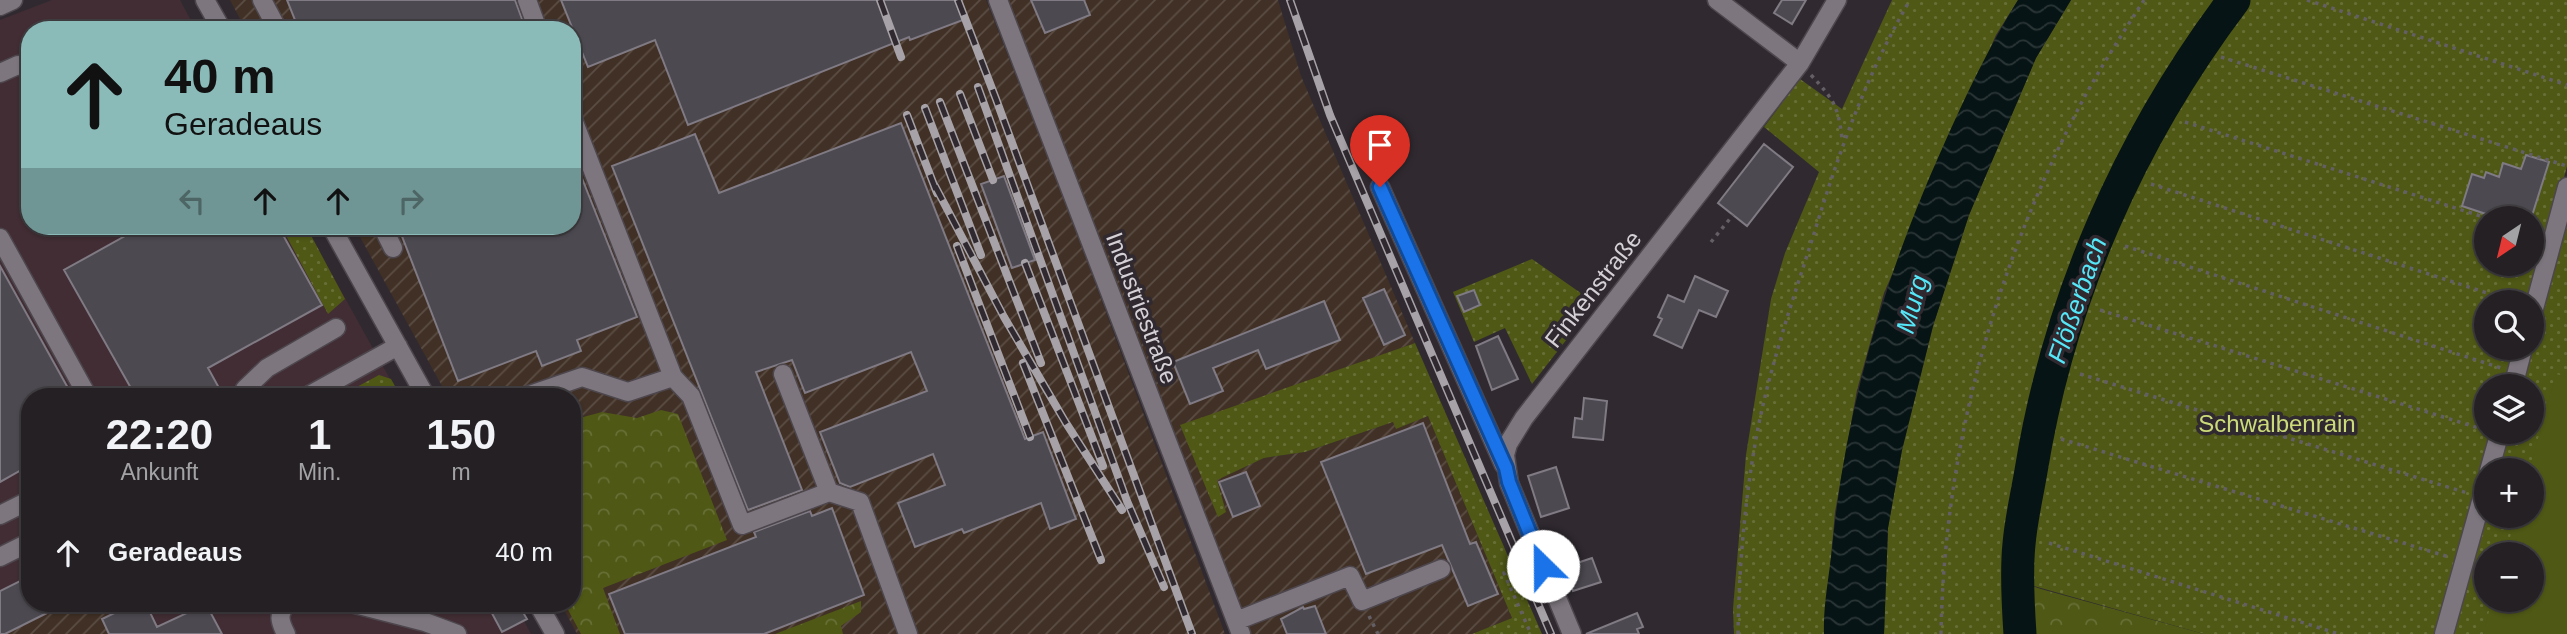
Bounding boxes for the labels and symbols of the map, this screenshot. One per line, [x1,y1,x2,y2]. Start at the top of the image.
pin [1350,115,1410,187]
north arrow [2474,206,2544,276]
street label: Finkenstraße [1539,226,1647,352]
street label: Industriestraße [1101,228,1183,388]
water label: Flößerbach [2041,233,2113,367]
water label: Murg [1890,271,1934,336]
park label: Schwalbenrain [2198,410,2356,437]
position arrow [1506,529,1580,603]

